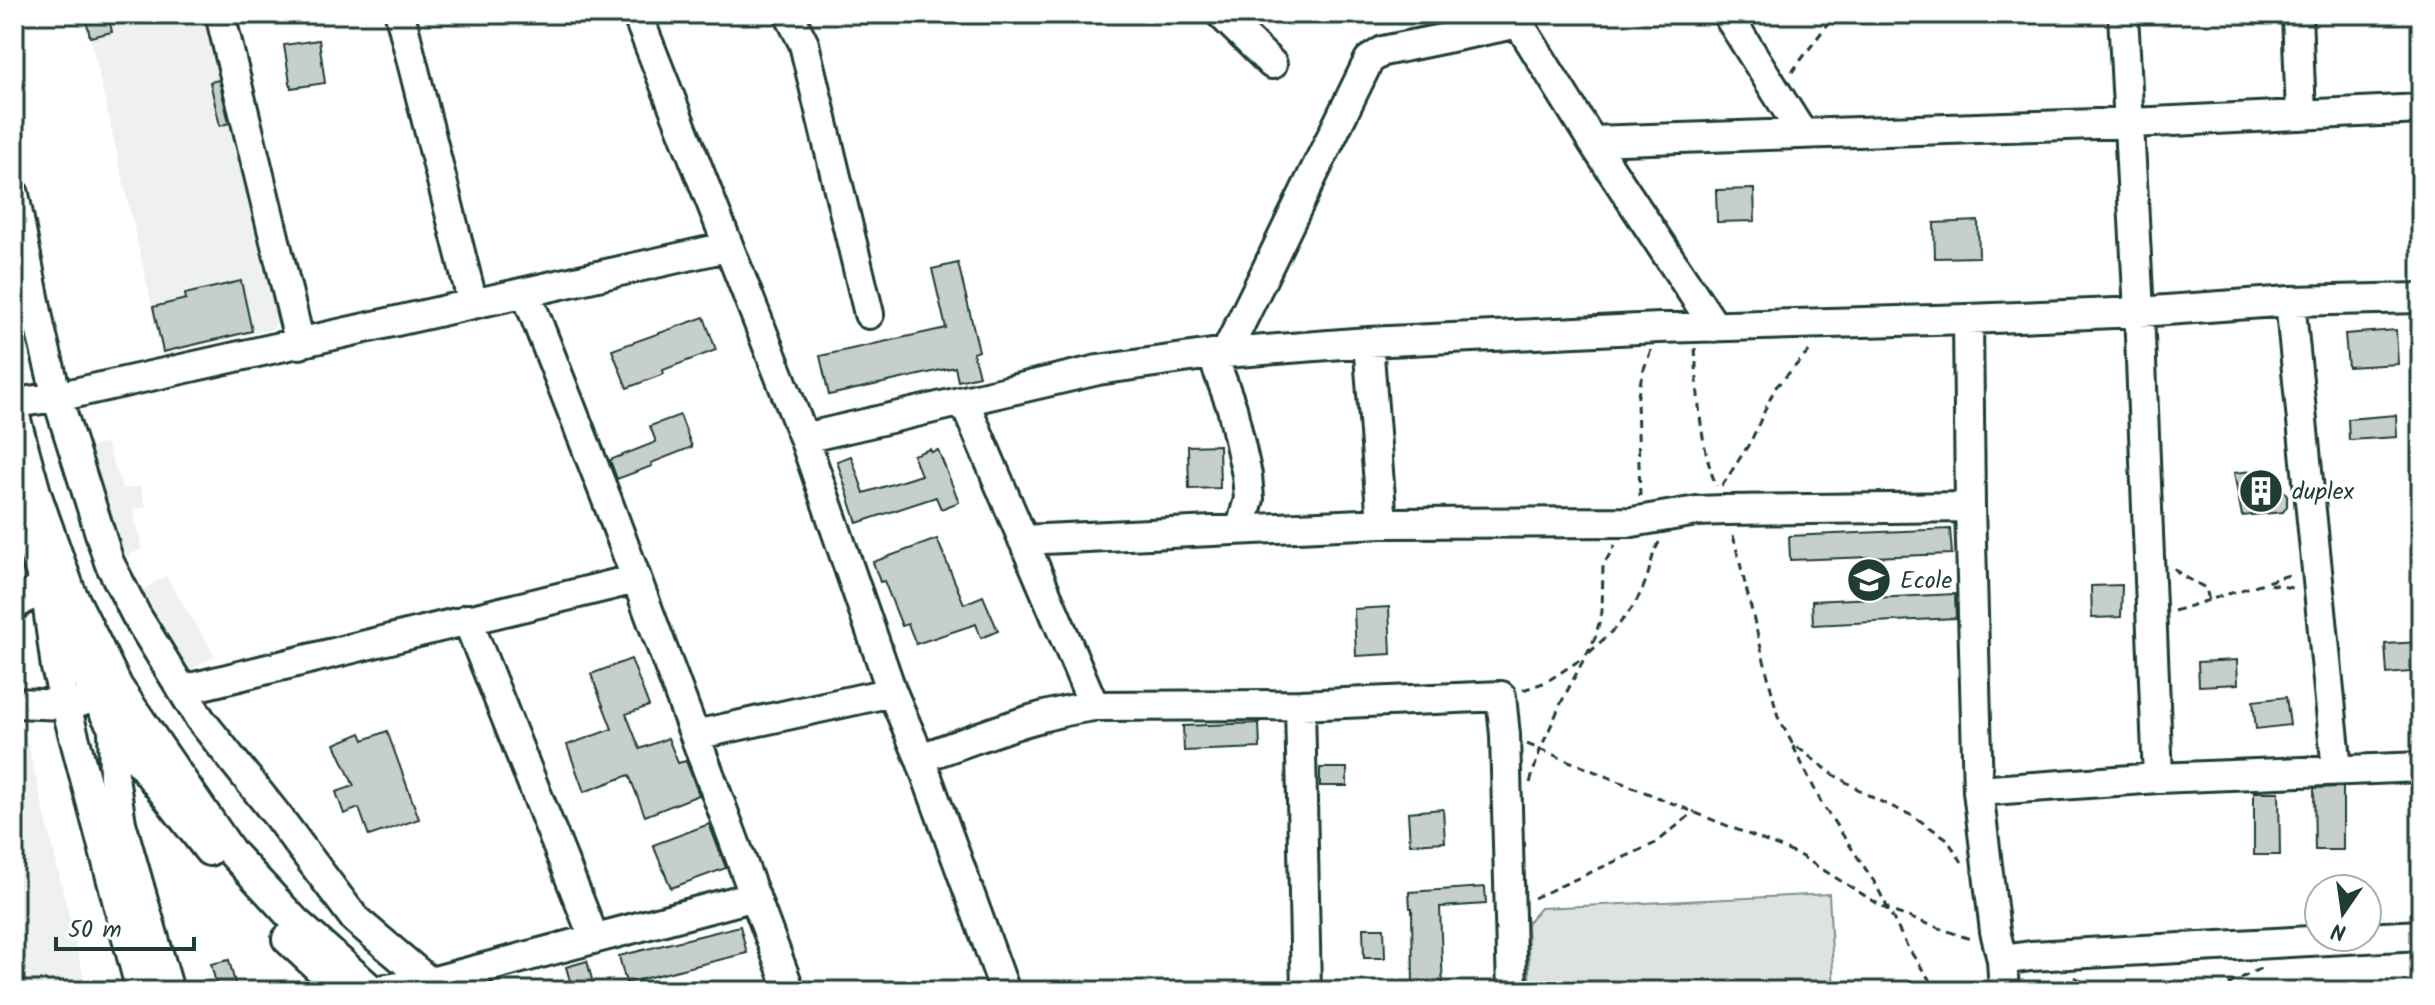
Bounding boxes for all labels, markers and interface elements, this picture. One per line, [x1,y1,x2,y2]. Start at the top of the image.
building icon: duplex [2237,467,2285,515]
place label: duplex [2292,473,2355,512]
school or university icon: Ecole [1845,556,1893,604]
place label: Ecole [1900,562,1952,601]
north arrow [2303,873,2383,953]
scale bar [56,901,194,951]
text: 50 m [68,911,122,950]
text: N [2328,911,2350,949]

